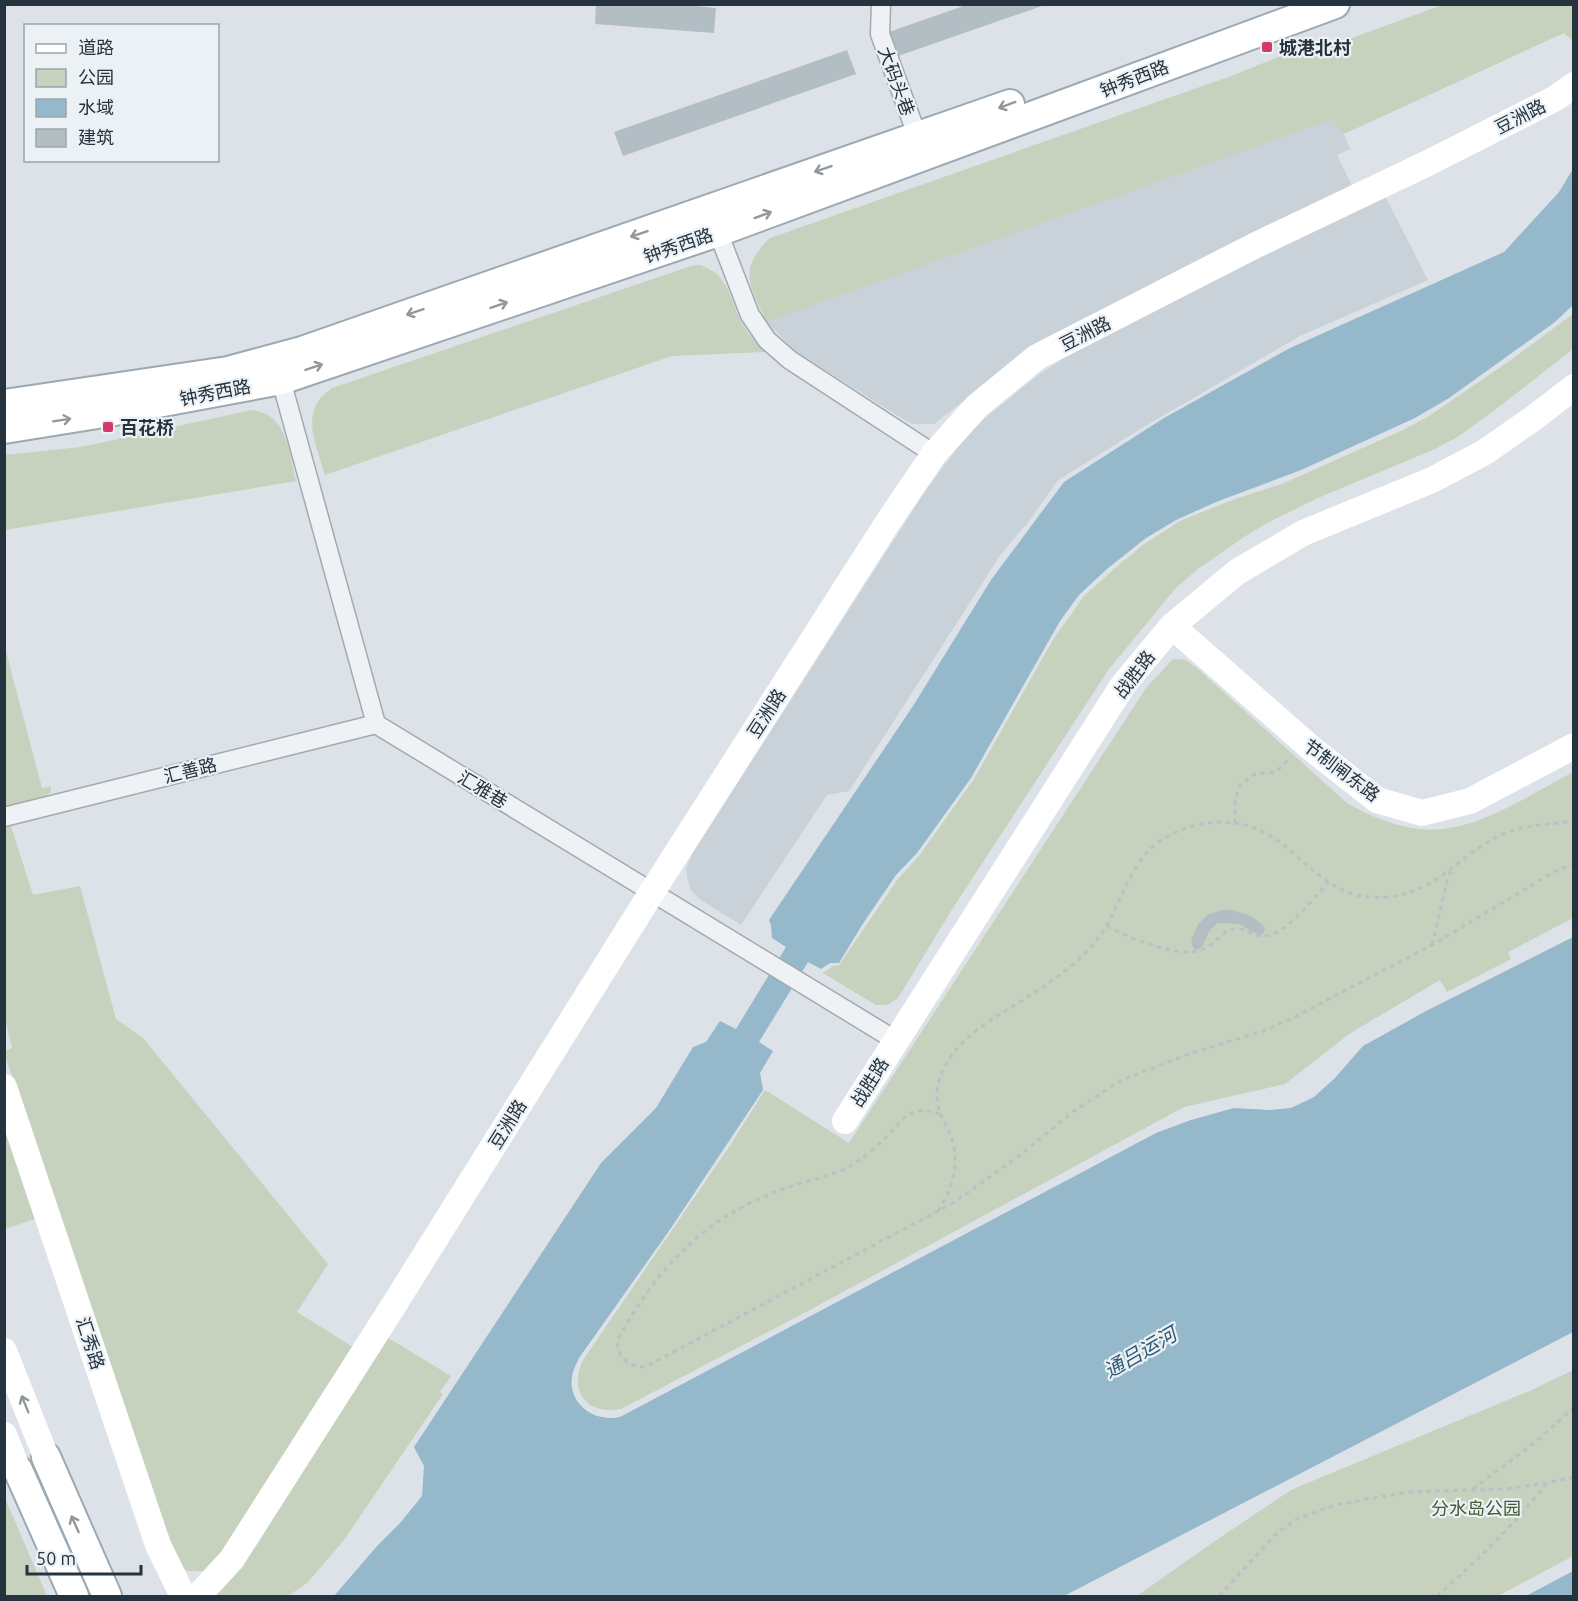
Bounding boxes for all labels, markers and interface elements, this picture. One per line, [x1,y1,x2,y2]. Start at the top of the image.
legend [24,24,219,162]
text: 道路 [78,37,114,57]
place label: 城港北村 [1279,37,1351,57]
marker: 城港北村 [1260,40,1274,54]
street label: 大码头巷 [875,44,919,118]
street label: 钟秀西路 [1097,56,1171,100]
text: 公园 [78,67,114,87]
street label: 豆洲路 [1491,95,1549,137]
text: 水域 [78,97,114,117]
one-way arrow [998,100,1017,111]
text: 建筑 [78,127,114,147]
one-way arrow [814,165,833,176]
one-way arrow [753,209,772,220]
street label: 钟秀西路 [641,224,715,266]
one-way arrow [630,229,649,240]
one-way arrow [489,299,508,310]
one-way arrow [407,307,425,318]
street label: 豆洲路 [1056,312,1114,354]
one-way arrow [304,361,323,372]
street label: 钟秀西路 [178,375,252,409]
one-way arrow [52,414,72,425]
place label: 百花桥 [120,417,174,437]
marker: 百花桥 [101,420,115,434]
street label: 战胜路 [1110,646,1158,702]
street label: 豆洲路 [743,685,789,741]
street label: 节制闸东路 [1300,735,1384,805]
street label: 汇善路 [161,754,219,786]
street label: 汇雅巷 [455,767,511,811]
street label: 战胜路 [846,1054,892,1110]
street label: 豆洲路 [484,1096,530,1152]
street label: 汇秀路 [73,1314,109,1372]
water label: 通吕运河 [1100,1320,1184,1382]
one-way arrow [19,1395,30,1414]
park label: 分水岛公园 [1431,1498,1521,1518]
one-way arrow [69,1515,81,1533]
scale bar [27,1538,141,1576]
text: 50 m [36,1548,76,1568]

